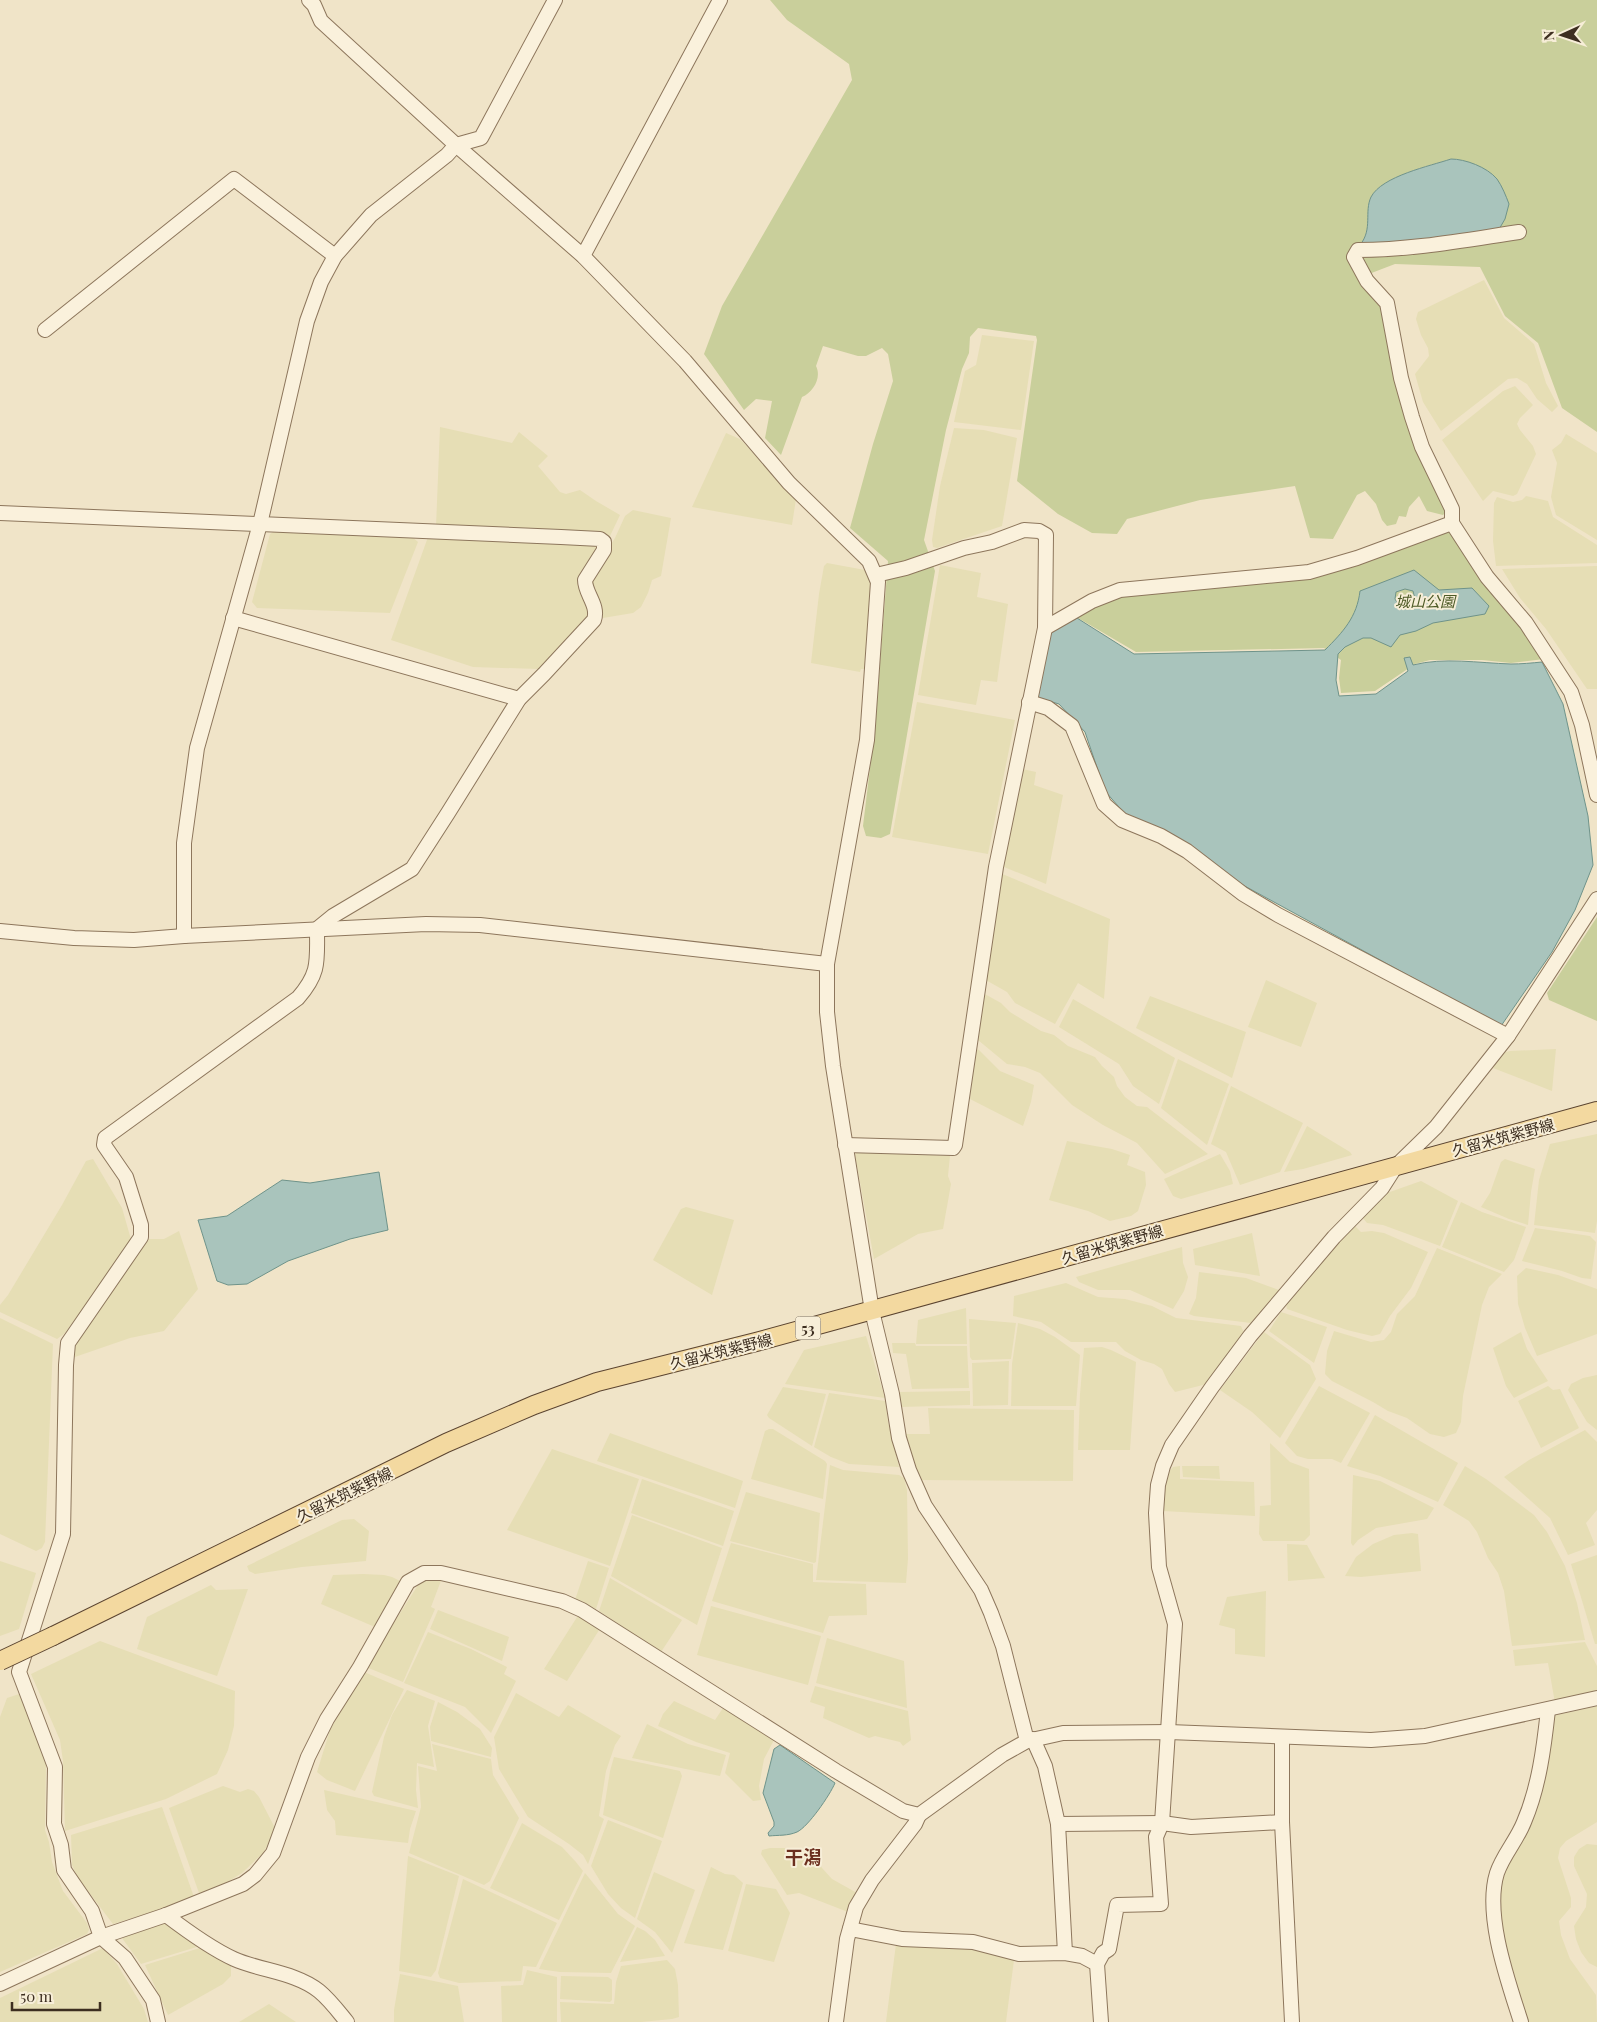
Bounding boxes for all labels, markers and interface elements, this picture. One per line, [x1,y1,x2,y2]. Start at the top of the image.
north arrow [1537,10,1587,60]
text: N [1539,30,1558,41]
park label: 城山公園 [1395,591,1457,611]
street label: 久留米筑紫野線 [1450,1114,1556,1160]
street label: 久留米筑紫野線 [1059,1220,1165,1268]
road number: 53 [796,1316,820,1340]
street label: 久留米筑紫野線 [668,1329,774,1373]
street label: 久留米筑紫野線 [292,1462,396,1526]
district label: 干潟 [785,1845,821,1869]
scale bar [12,1980,100,2012]
text: 50 m [20,1986,53,2006]

